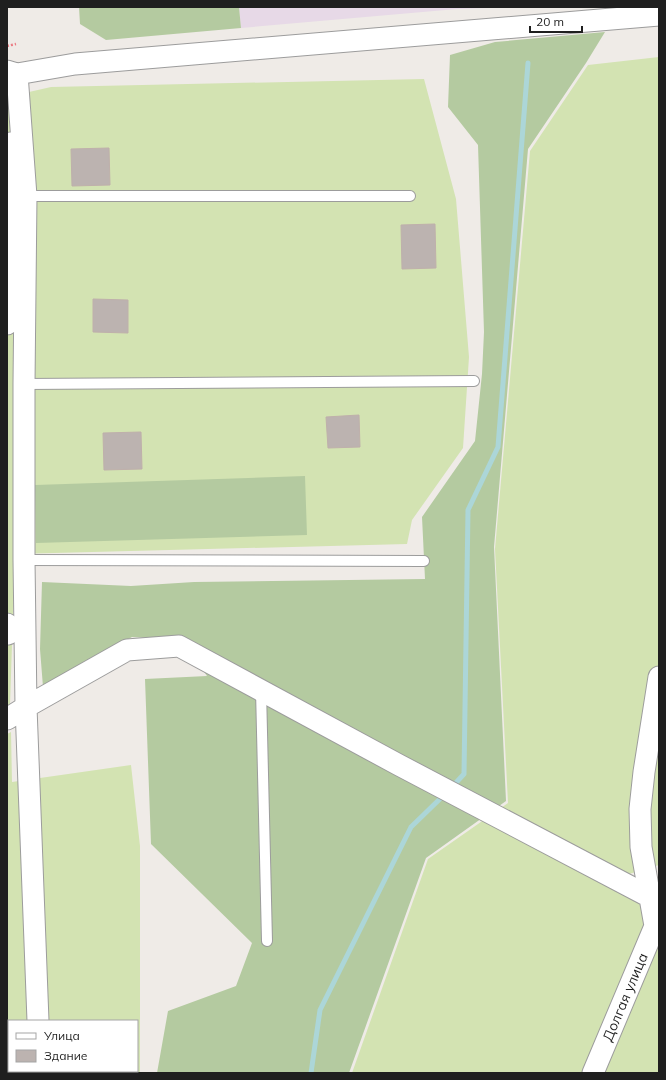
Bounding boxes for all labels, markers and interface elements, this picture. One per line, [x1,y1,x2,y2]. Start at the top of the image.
scale bar [530,8,582,34]
text: 20 m [536,14,564,29]
street label: Долгая улица [598,950,652,1044]
legend [8,1020,138,1072]
text: Улица [43,1028,80,1043]
text: Здание [44,1048,88,1063]

